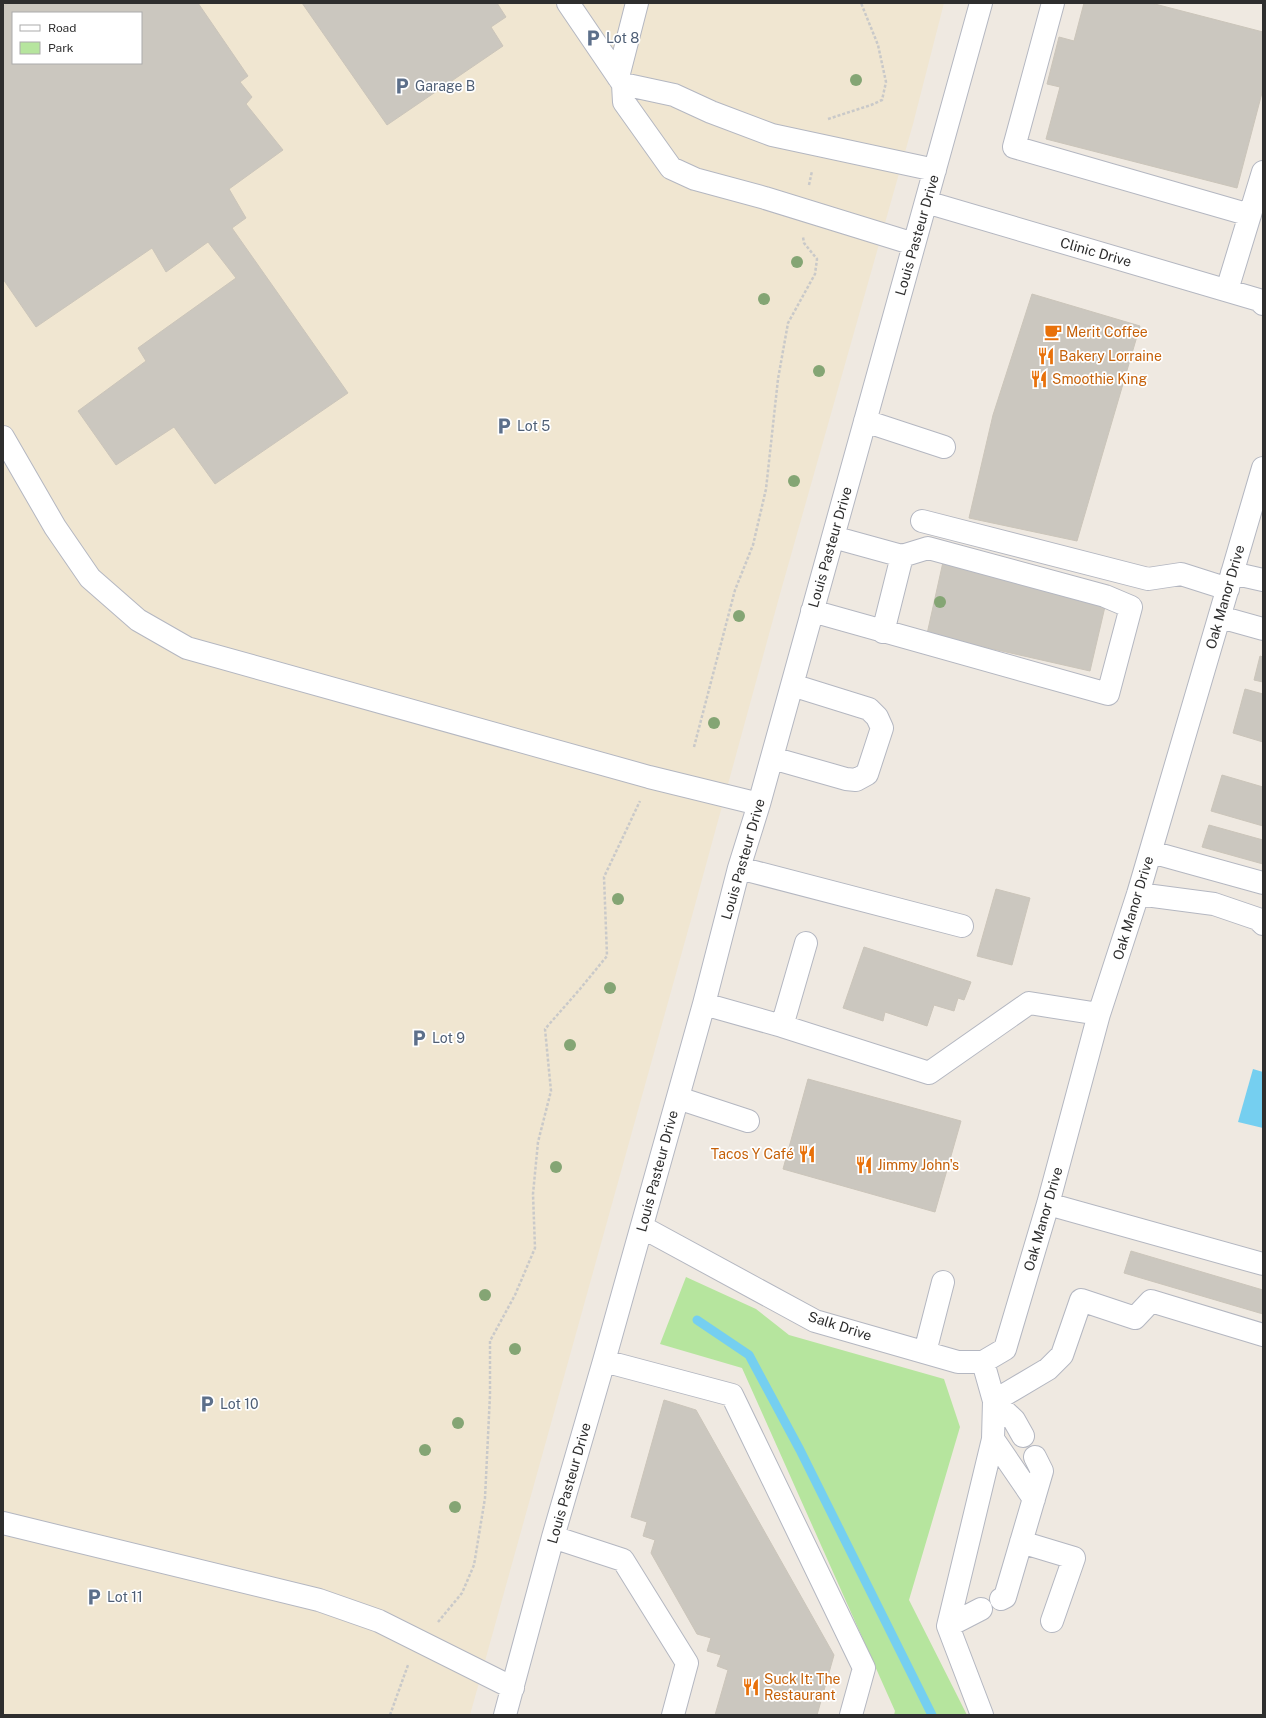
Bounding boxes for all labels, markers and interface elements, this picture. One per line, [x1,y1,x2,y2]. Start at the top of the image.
legend [12,12,142,64]
text: Road [48,21,76,35]
parking icon: Lot 8 [583,28,603,48]
place label: Lot 8 [606,30,639,46]
text: Park [48,41,74,55]
parking icon: Garage B [392,76,412,96]
place label: Garage B [415,78,475,94]
street label: Louis Pasteur Drive [892,173,942,297]
street label: Clinic Drive [1059,234,1134,270]
cafe icon: Merit Coffee [1043,322,1063,342]
place label: Merit Coffee [1066,324,1148,340]
restaurant icon: Bakery Lorraine [1036,346,1056,366]
place label: Bakery Lorraine [1059,348,1162,364]
restaurant icon: Smoothie King [1029,369,1049,389]
place label: Smoothie King [1052,371,1147,387]
parking icon: Lot 5 [494,416,514,436]
place label: Lot 5 [517,418,550,434]
street label: Louis Pasteur Drive [805,485,855,609]
street label: Oak Manor Drive [1202,543,1248,651]
street label: Louis Pasteur Drive [718,797,768,921]
street label: Oak Manor Drive [1110,854,1156,962]
parking icon: Lot 9 [409,1028,429,1048]
place label: Lot 9 [432,1030,465,1046]
street label: Louis Pasteur Drive [633,1109,681,1233]
restaurant icon: Tacos Y Café [797,1144,817,1164]
place label: Tacos Y Café [711,1146,794,1162]
restaurant icon: Jimmy John's [854,1155,874,1175]
place label: Jimmy John's [877,1157,959,1173]
street label: Oak Manor Drive [1020,1165,1066,1273]
street label: Salk Drive [806,1308,874,1344]
parking icon: Lot 10 [197,1394,217,1414]
place label: Lot 10 [220,1396,259,1412]
street label: Louis Pasteur Drive [544,1421,594,1545]
parking icon: Lot 11 [84,1587,104,1607]
place label: Lot 11 [107,1589,143,1605]
place label: Suck It: The Restaurant [764,1671,840,1703]
restaurant icon: Suck It: The Restaurant [741,1677,761,1697]

